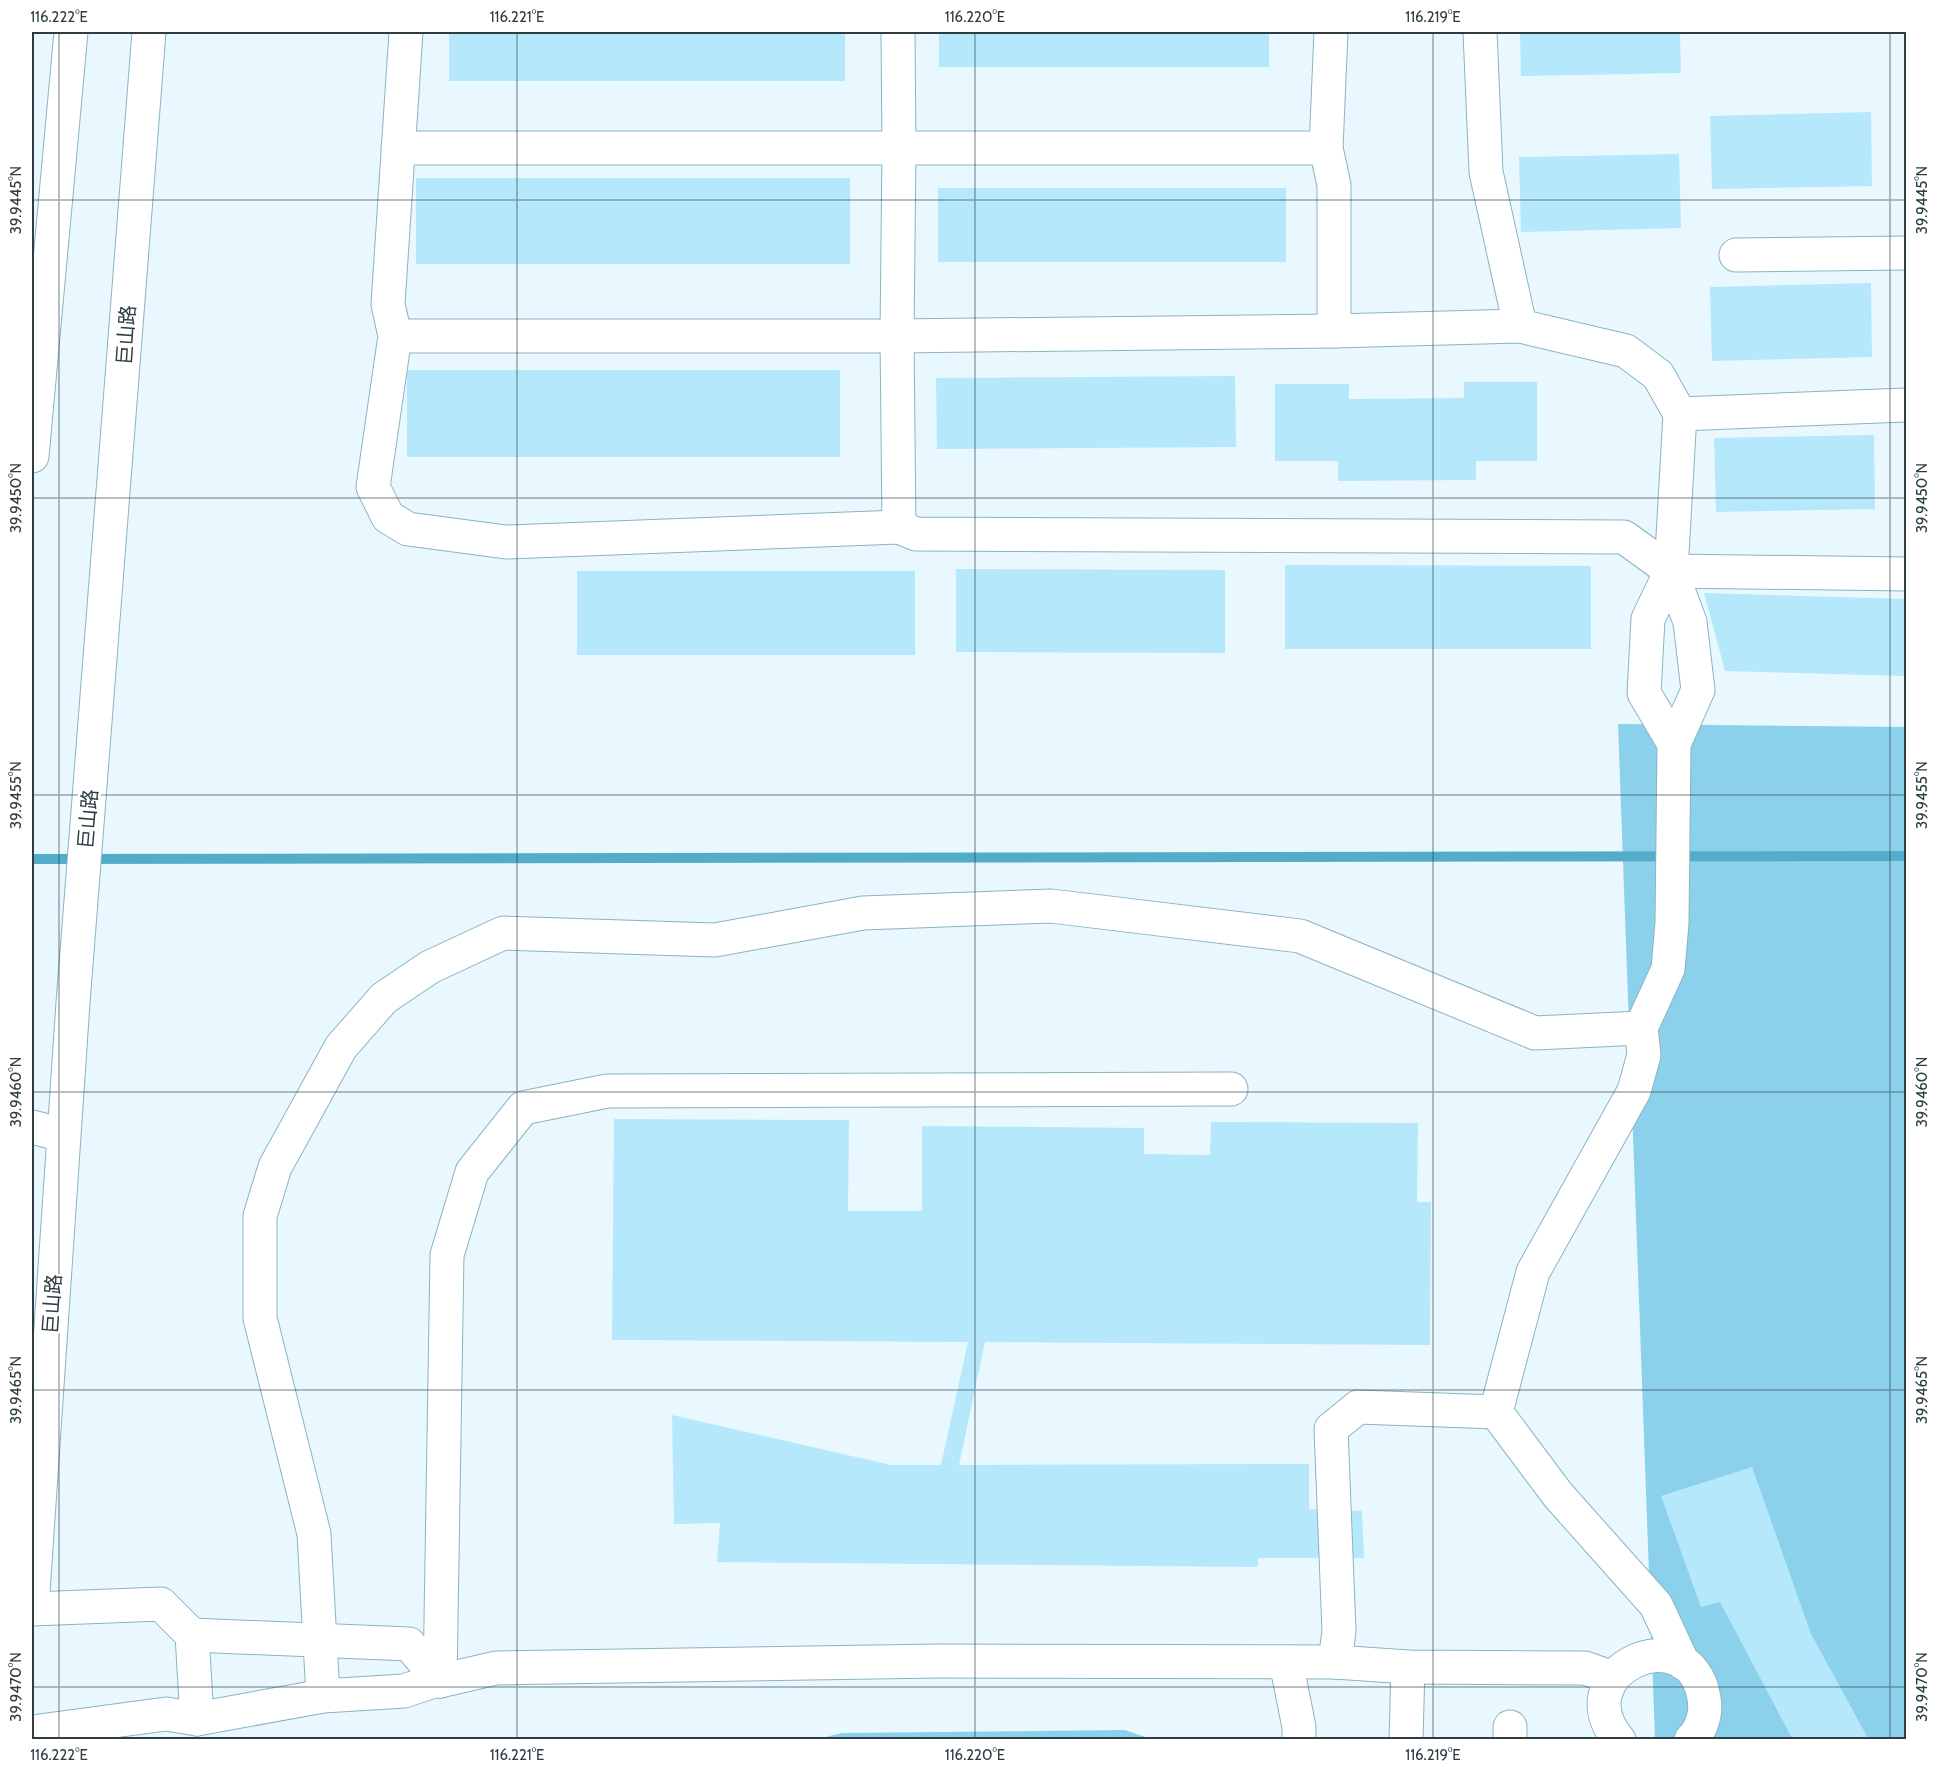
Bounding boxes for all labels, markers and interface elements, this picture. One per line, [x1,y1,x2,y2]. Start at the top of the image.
text: 116.222°E [30,8,88,26]
text: 116.221°E [490,8,544,26]
text: 116.220°E [945,8,1005,26]
text: 116.219°E [1405,8,1461,26]
text: 39.9445°N [7,166,25,234]
text: 39.9445°N [1913,166,1931,234]
street label: 巨山路 [112,304,140,366]
text: 39.9450°N [7,463,25,533]
text: 39.9450°N [1913,463,1931,533]
text: 39.9455°N [7,761,25,829]
text: 39.9455°N [1913,761,1931,829]
street label: 巨山路 [73,788,103,850]
text: 39.9460°N [7,1057,25,1127]
text: 39.9460°N [1913,1057,1931,1127]
street label: 巨山路 [38,1273,66,1335]
text: 39.9465°N [7,1356,25,1424]
text: 39.9465°N [1913,1356,1931,1424]
text: 39.9470°N [7,1652,25,1722]
text: 39.9470°N [1913,1652,1931,1722]
text: 116.222°E [30,1746,88,1764]
text: 116.221°E [490,1746,544,1764]
text: 116.220°E [945,1746,1005,1764]
text: 116.219°E [1405,1746,1461,1764]

